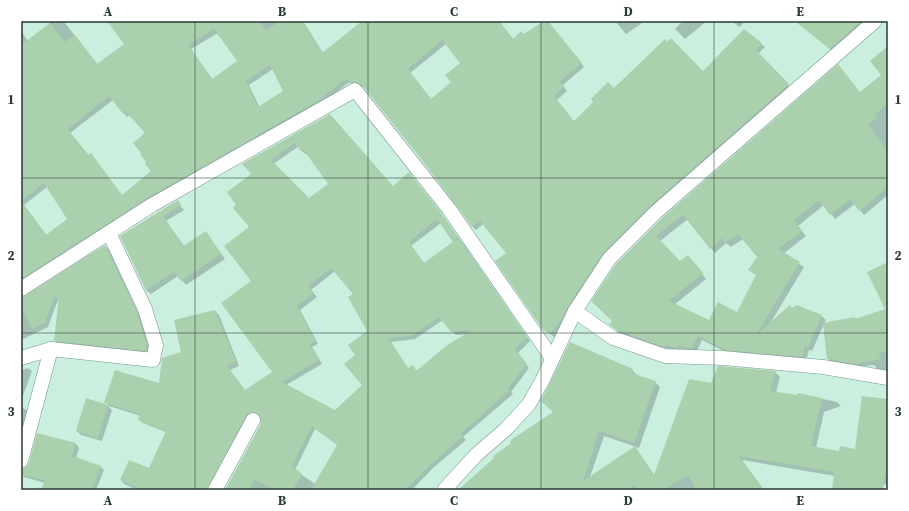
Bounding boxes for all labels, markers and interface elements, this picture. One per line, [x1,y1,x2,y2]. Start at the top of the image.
text: A [104,3,113,20]
text: B [278,3,287,20]
text: C [450,3,458,20]
text: D [623,3,633,20]
text: E [796,3,804,20]
text: 1 [7,91,15,108]
text: 1 [894,91,902,108]
text: 2 [7,247,15,264]
text: 2 [894,247,902,264]
text: 3 [7,403,15,420]
text: 3 [894,403,902,420]
text: A [104,492,113,509]
text: B [278,492,287,509]
text: C [450,492,458,509]
text: D [623,492,633,509]
text: E [796,492,804,509]

